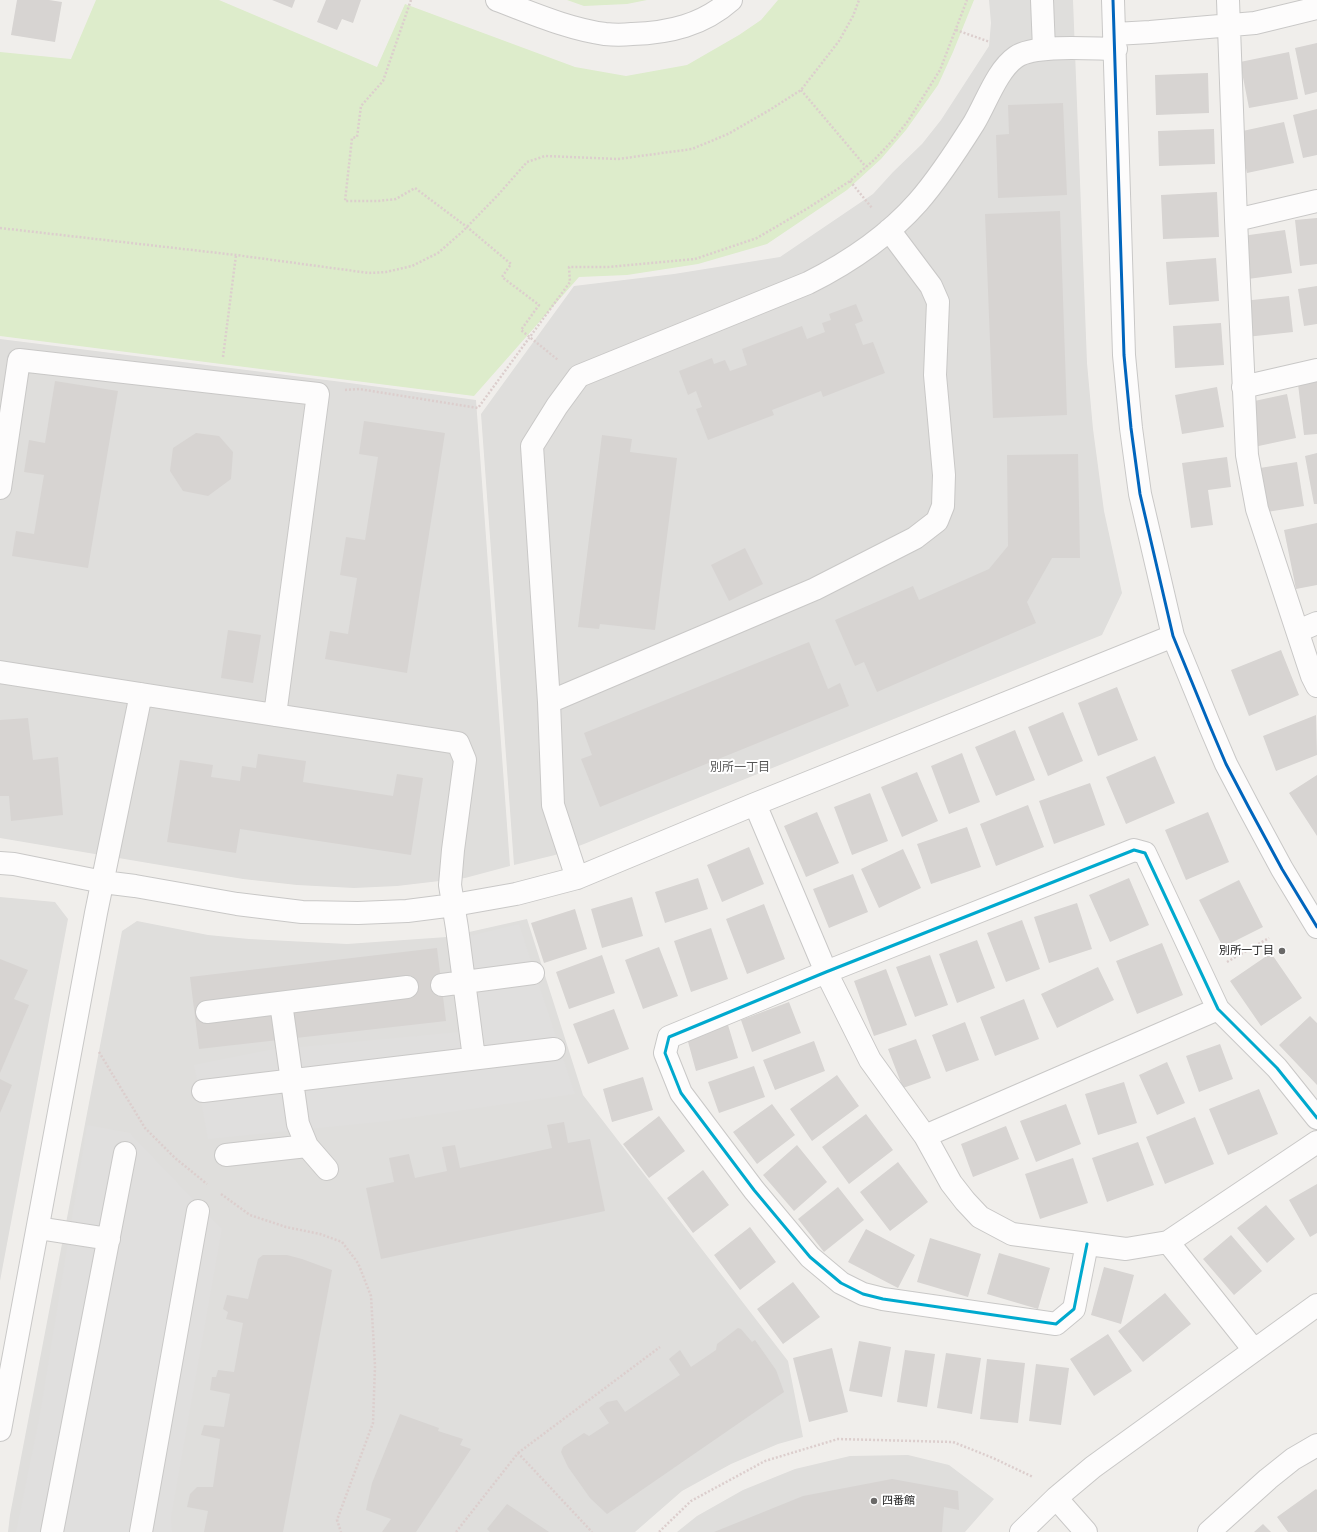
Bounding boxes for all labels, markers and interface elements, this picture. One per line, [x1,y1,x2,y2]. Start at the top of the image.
district label: 別所一丁目 [710,760,770,774]
place label: 別所一丁目 [1219,944,1274,958]
marker: 別所一丁目 [1277,946,1287,956]
place label: 四番館 [882,1494,915,1508]
marker: 四番館 [869,1496,879,1506]

